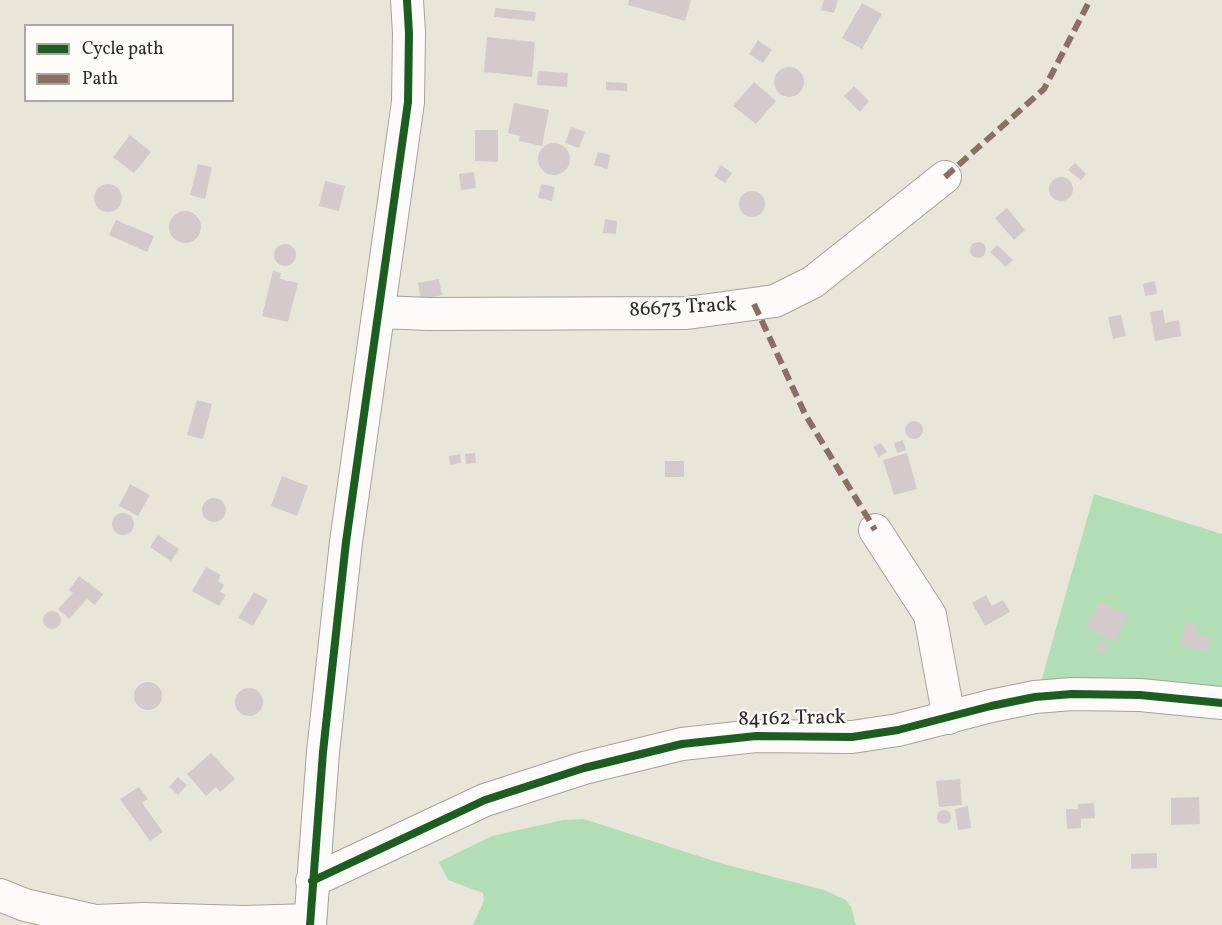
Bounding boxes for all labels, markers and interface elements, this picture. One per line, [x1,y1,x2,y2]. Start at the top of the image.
legend [24,24,234,102]
text: Cycle path [82,37,164,62]
text: Path [82,67,118,92]
street label: 86673 Track [629,294,737,324]
street label: 84162 Track [738,706,846,734]

